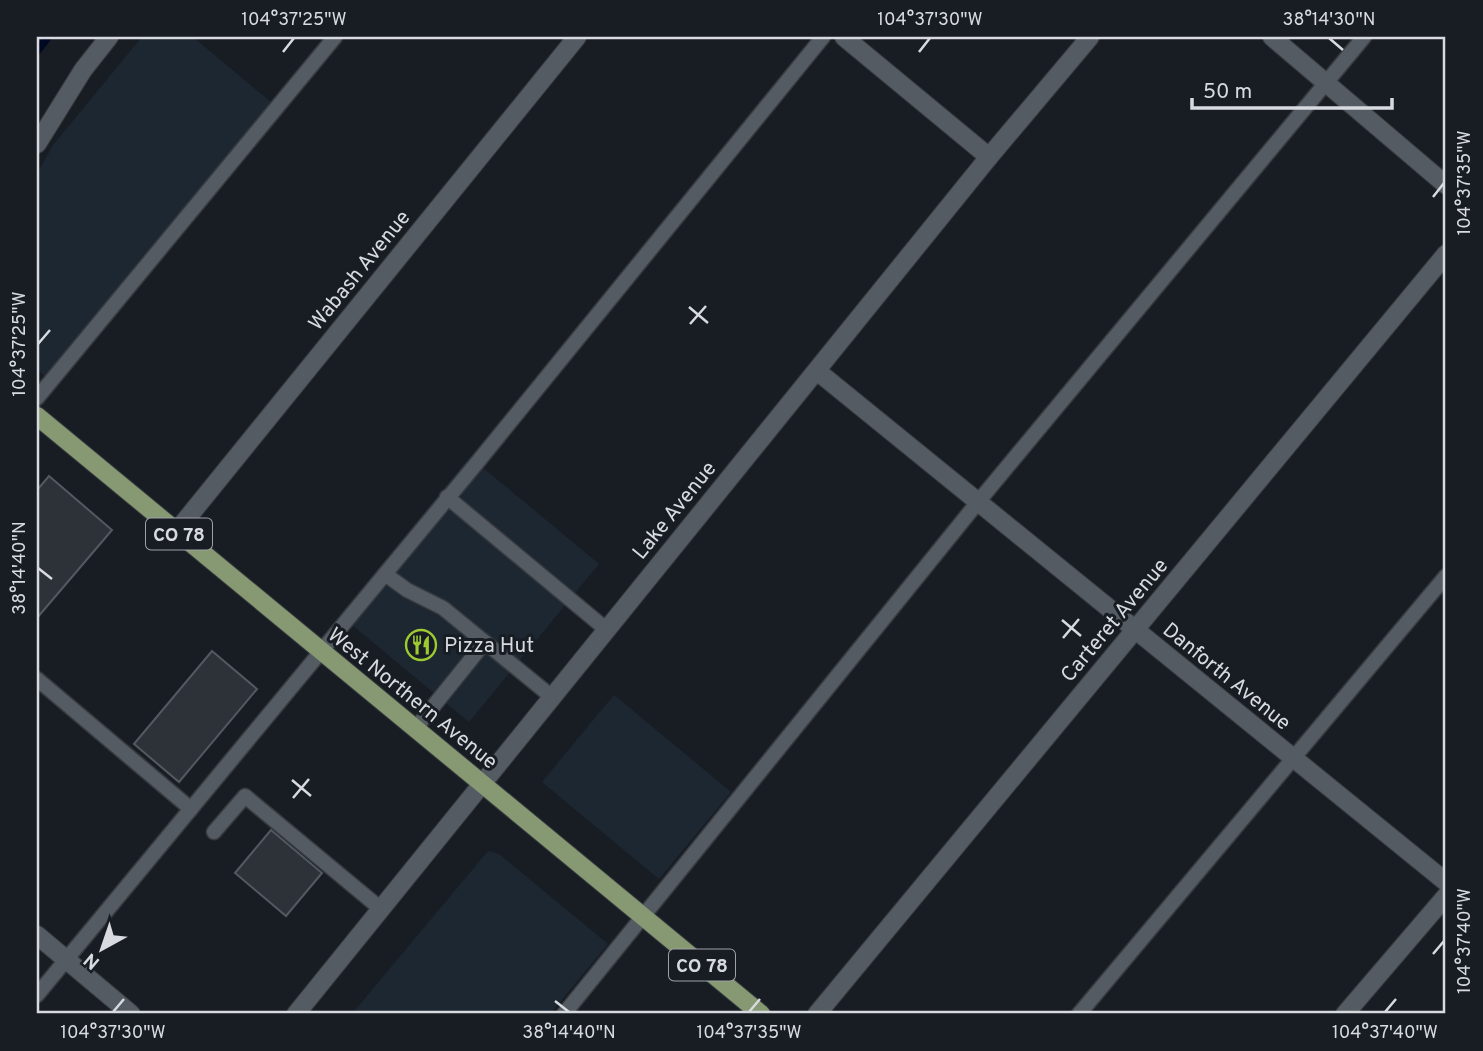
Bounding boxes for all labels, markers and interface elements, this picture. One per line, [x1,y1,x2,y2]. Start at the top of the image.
text: 104°37'25"W [241,9,347,32]
text: 104°37'30"W [877,9,983,32]
text: 38°14'30"N [1283,9,1375,32]
scale bar [1192,66,1392,110]
text: 50 m [1203,79,1252,106]
text: 104°37'35"W [1454,130,1477,236]
street label: Wabash Avenue [303,205,417,337]
text: 104°37'25"W [9,291,32,397]
street label: Lake Avenue [627,456,723,566]
road number: CO 78 [146,519,212,550]
text: 38°14'40"N [9,521,32,615]
street label: Carteret Avenue [1055,553,1175,688]
street label: Danforth Avenue [1156,617,1296,737]
street label: West Northern Avenue [321,622,503,776]
restaurant icon: Pizza Hut [404,628,438,662]
place label: Pizza Hut [444,633,534,660]
text: 104°37'40"W [1454,888,1477,994]
north arrow [66,914,136,984]
text: N [79,947,105,974]
road number: CO 78 [669,950,735,981]
text: 104°37'30"W [60,1022,166,1045]
text: 38°14'40"N [522,1022,616,1045]
text: 104°37'35"W [696,1022,802,1045]
text: 104°37'40"W [1332,1022,1438,1045]

